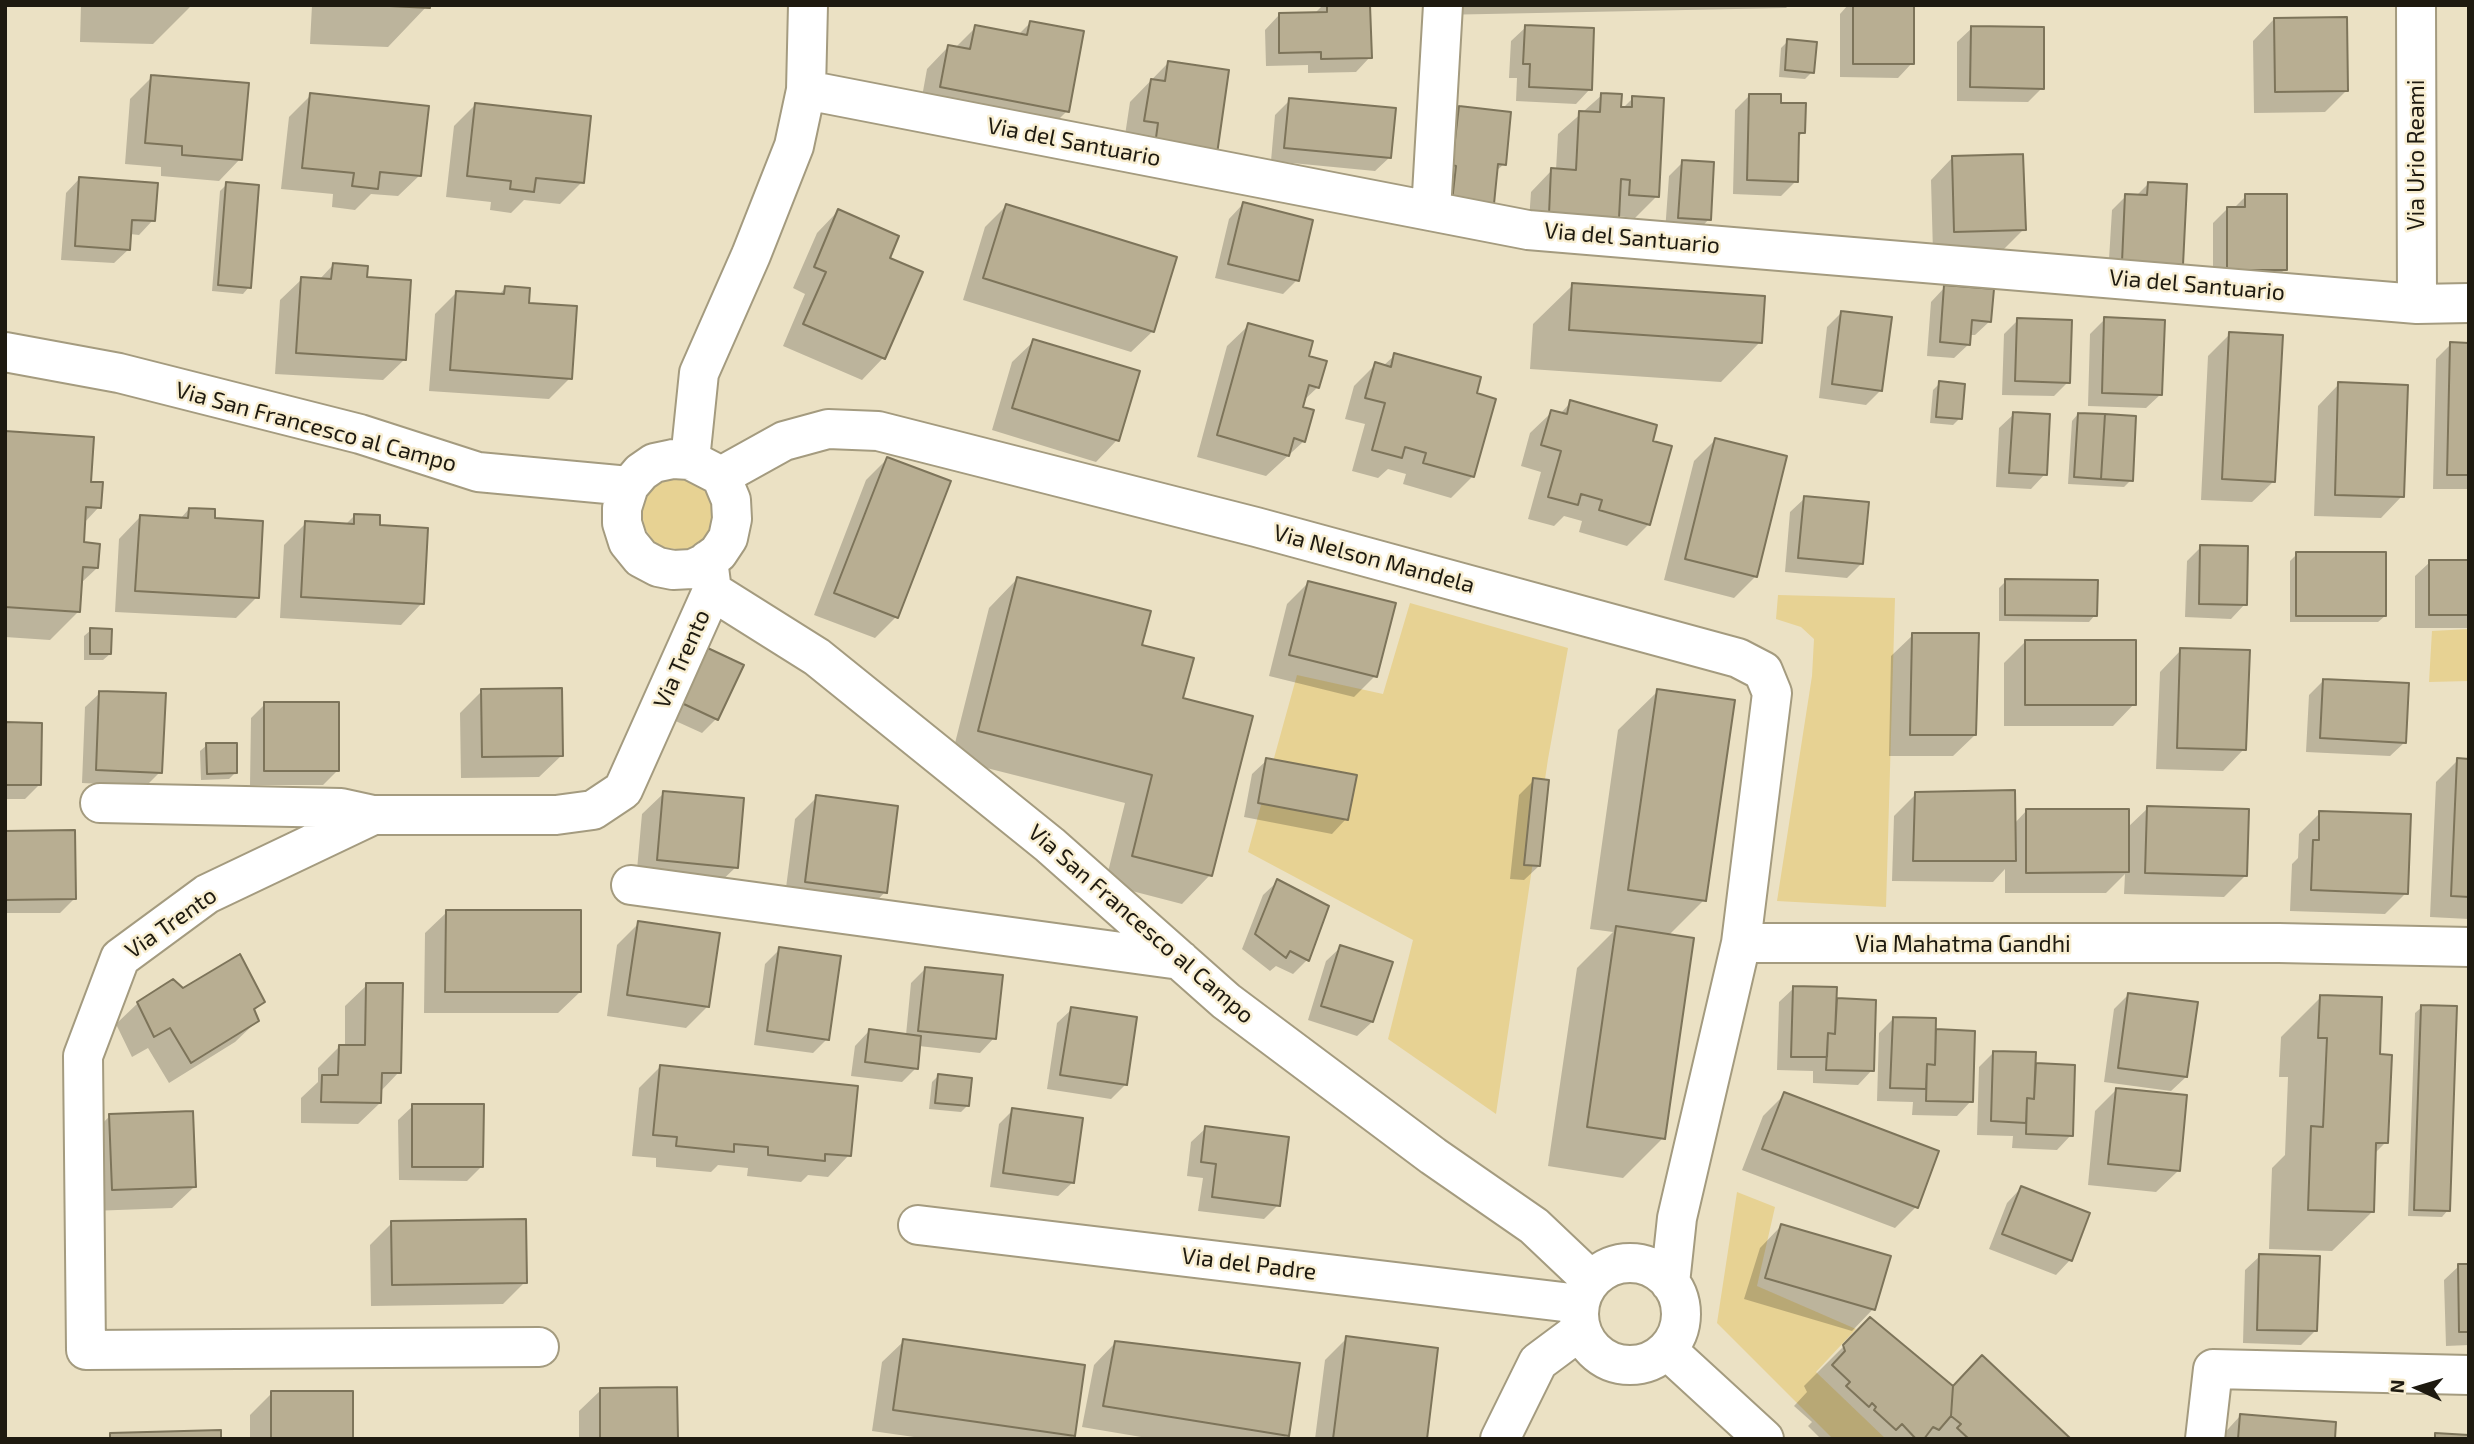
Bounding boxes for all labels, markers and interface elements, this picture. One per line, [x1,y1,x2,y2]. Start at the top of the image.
street label: Via Urio Reami [2402,80,2430,230]
street label: Via del Santuario [985,112,1163,172]
street label: Via del Santuario [1543,217,1721,259]
street label: Via del Santuario [2108,264,2286,306]
street label: Via San Francesco al Campo [172,376,460,478]
street label: Via Nelson Mandela [1270,519,1478,599]
street label: Via Trento [648,605,716,713]
street label: Via San Francesco al Campo [1023,818,1259,1030]
street label: Via Trento [120,882,222,964]
street label: Via Mahatma Gandhi [1855,930,2071,958]
street label: Via del Padre [1180,1242,1318,1286]
north arrow [2383,1353,2453,1423]
text: N [2385,1379,2409,1394]

